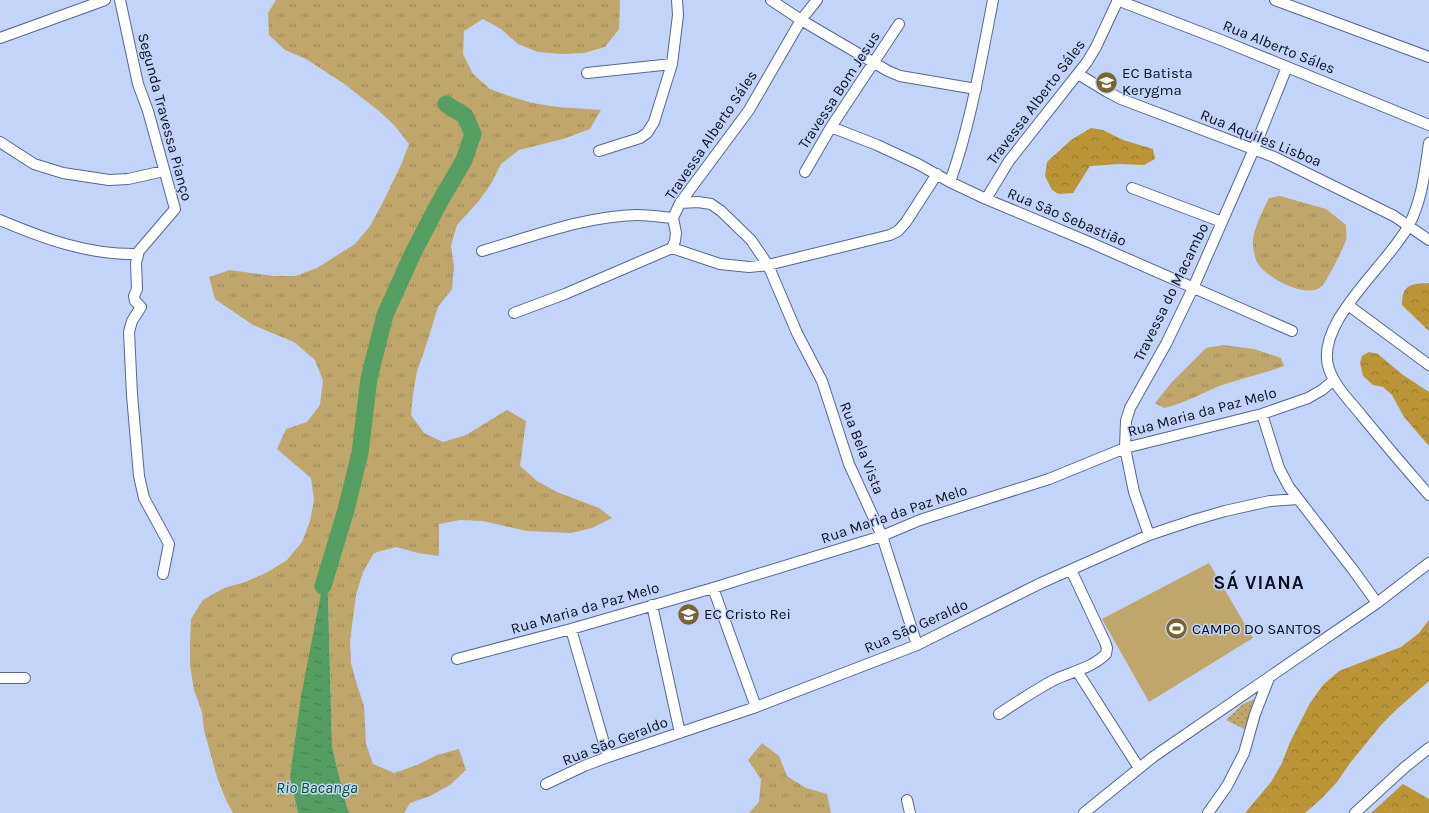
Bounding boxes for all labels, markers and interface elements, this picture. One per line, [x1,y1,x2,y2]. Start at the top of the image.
street label: Rua Alberto Sáles [1220,16,1338,78]
street label: Travessa Bom Jesus [794,28,884,152]
street label: Segunda Travessa Pianço [134,31,196,203]
street label: Travessa Alberto Sáles [983,36,1089,168]
place label: EC Batista Kerygma [1122,64,1193,99]
street label: Travessa Alberto Sáles [661,67,761,203]
school or university icon: EC Batista Kerygma [1094,69,1120,95]
street label: Rua Aquiles Lisboa [1198,105,1324,171]
street label: Rua São Sebastião [1005,184,1129,250]
street label: Travessa do Macambo [1130,220,1212,364]
street label: Rua Maria da Paz Melo [1126,383,1278,441]
street label: Rua Bela Vista [836,399,888,497]
street label: Rua Maria da Paz Melo [818,480,970,548]
district label: SÁ VIANA [1213,569,1305,594]
street label: Rua Maria da Paz Melo [509,578,661,638]
street label: Rua São Geraldo [861,595,971,657]
school or university icon: EC Cristo Rei [676,601,702,627]
place label: EC Cristo Rei [704,605,791,623]
sports icon: CAMPO DO SANTOS [1164,616,1190,642]
place label: CAMPO DO SANTOS [1192,620,1321,638]
street label: Rua São Geraldo [560,713,670,769]
water label: Rio Bacanga [276,778,358,797]

